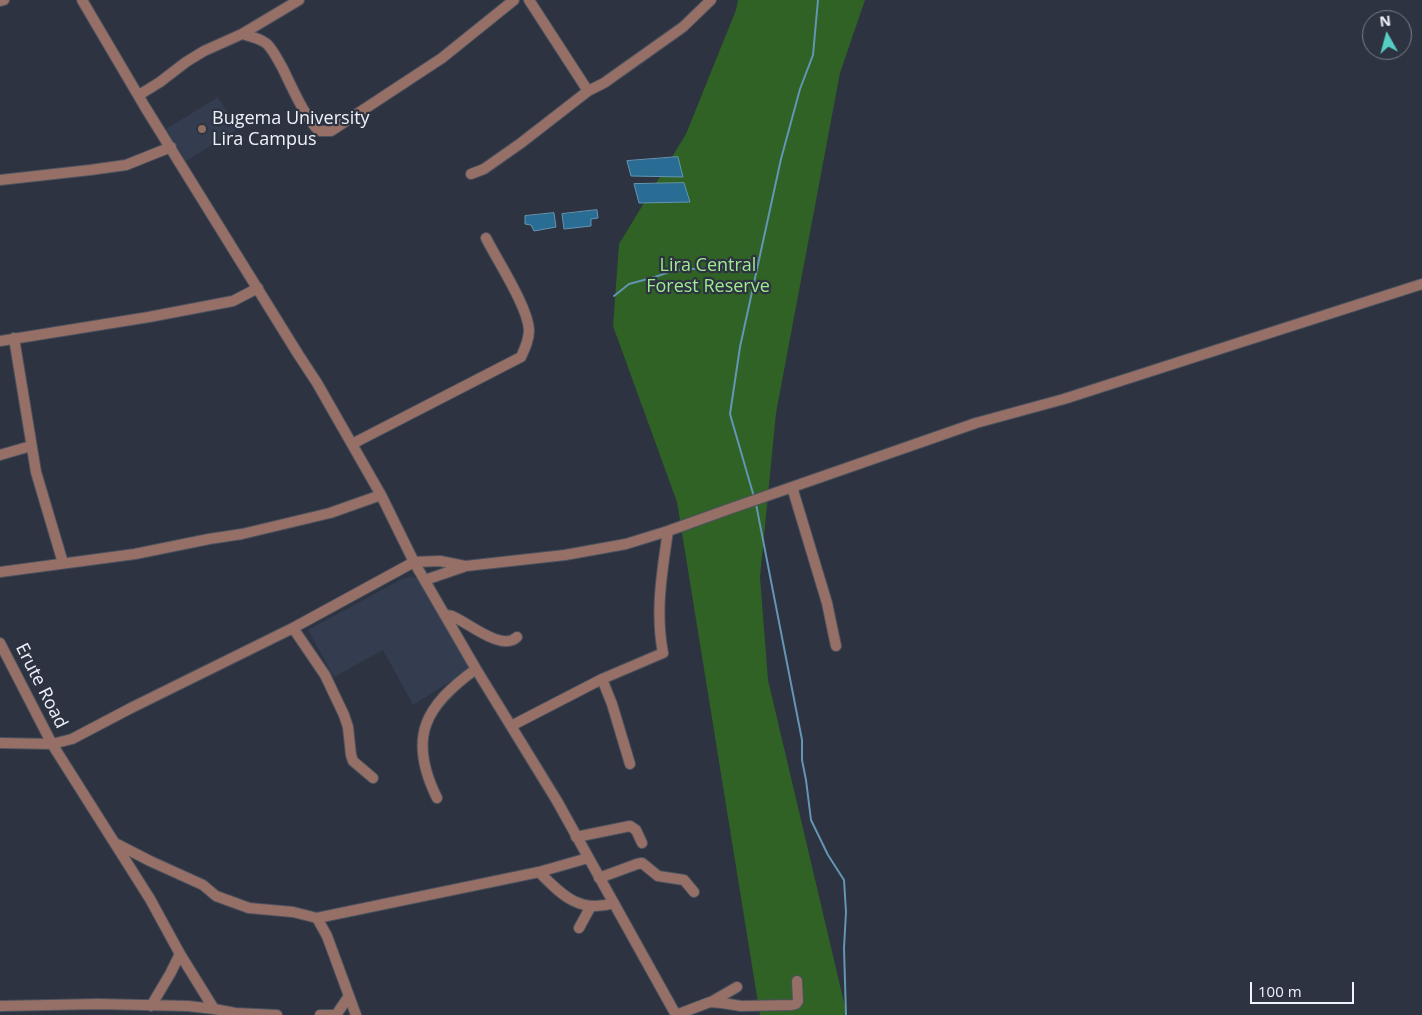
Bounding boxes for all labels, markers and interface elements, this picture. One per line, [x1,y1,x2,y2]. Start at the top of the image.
north arrow [1362,10,1412,60]
text: N [1378,10,1392,31]
place label: Bugema University Lira Campus [212,108,370,150]
marker: Bugema University Lira Campus [196,123,208,135]
park label: Lira Central Forest Reserve [646,255,770,298]
street label: Erute Road [10,640,72,732]
scale bar [1252,972,1356,1004]
text: 100 m [1258,981,1302,1001]

